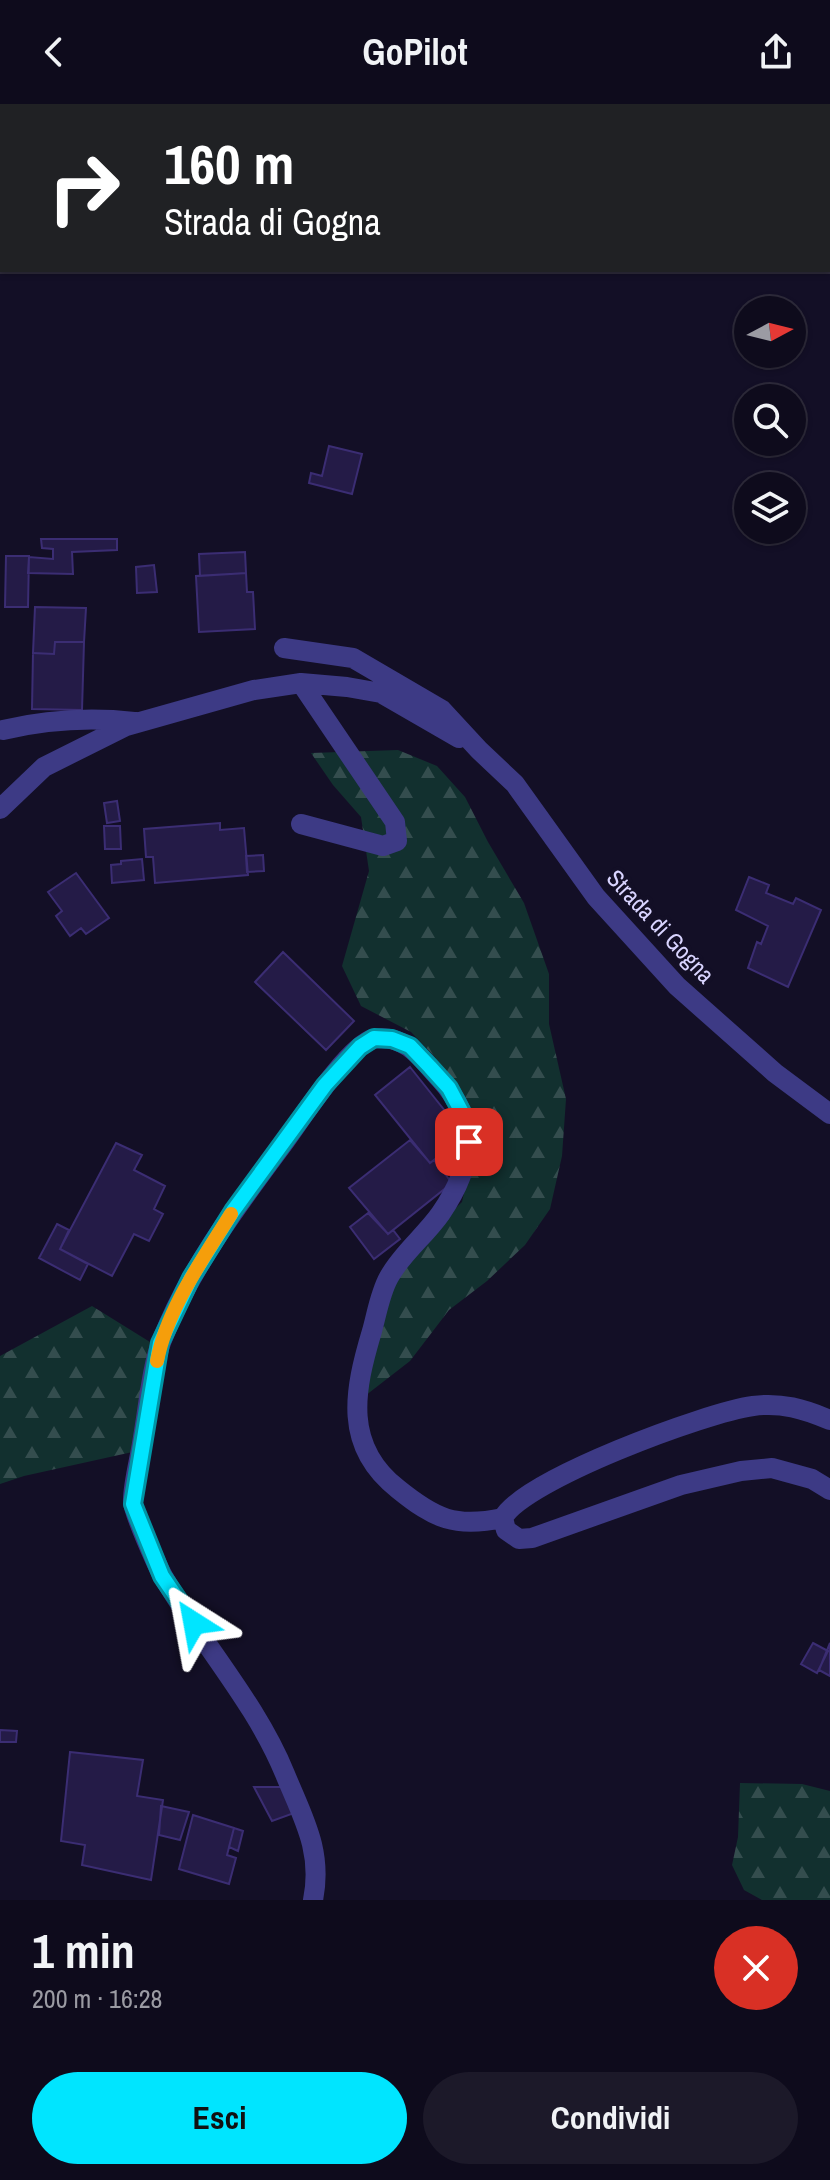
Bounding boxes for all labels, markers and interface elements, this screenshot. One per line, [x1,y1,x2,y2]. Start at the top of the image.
text: GoPilot [363,28,467,76]
icon: back [32,30,76,74]
icon: share [754,30,798,74]
text: 160 m [164,126,294,201]
icon: right [32,136,136,240]
text: Strada di Gogna [164,198,381,246]
north arrow [734,296,806,368]
map controls [734,296,806,544]
button: search [734,384,806,456]
button: layers [734,472,806,544]
street label: Strada di Gogna [600,862,722,990]
pin [435,1108,503,1176]
icon: arrive [447,1120,491,1164]
position arrow [152,1581,236,1665]
text: 1 min [32,1918,135,1983]
button: close [714,1926,798,2010]
text: 200 m · 16:28 [32,1981,162,2016]
button: Esci [32,2072,407,2164]
button: Condividi [423,2072,798,2164]

